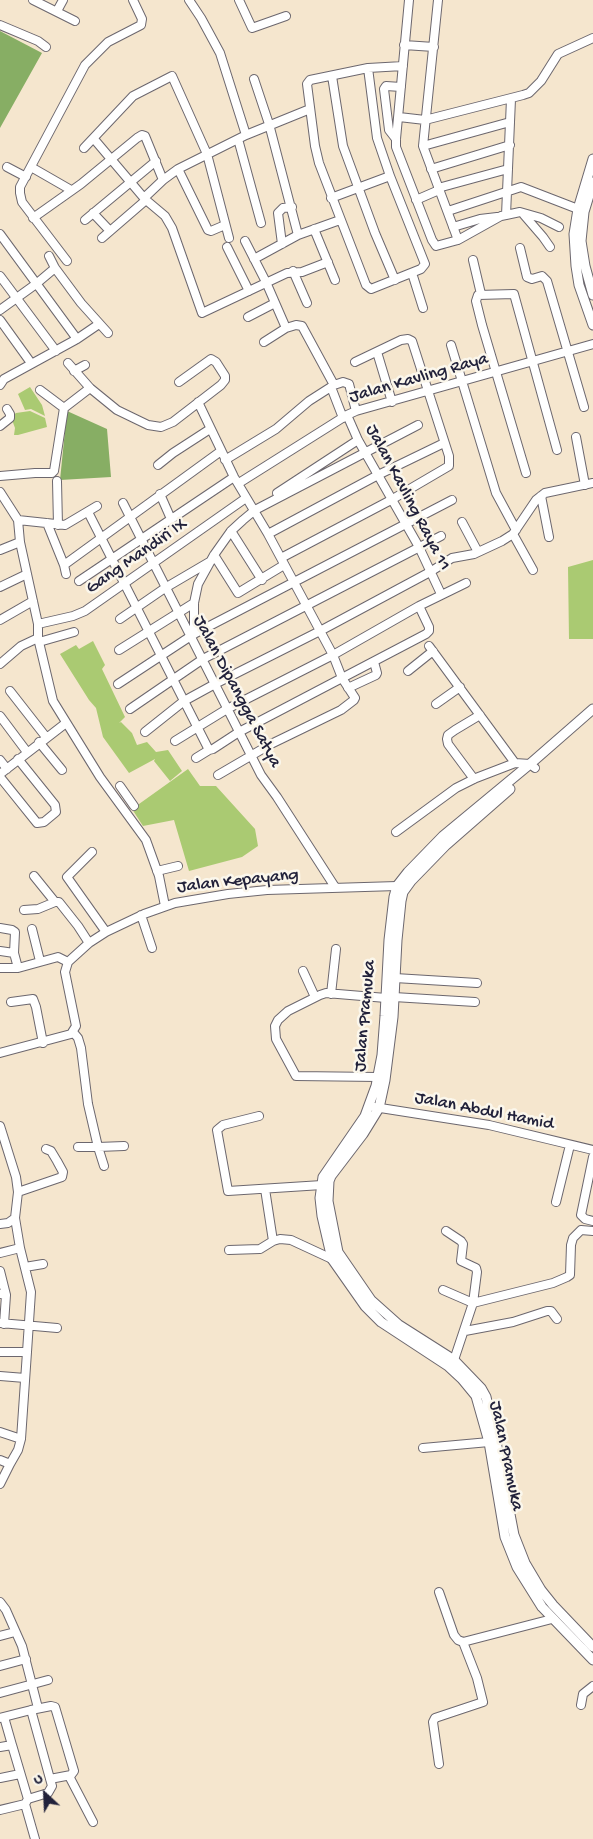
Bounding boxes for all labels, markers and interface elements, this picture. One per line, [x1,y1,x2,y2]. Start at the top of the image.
street label: Jalan Kavling Raya [347,349,491,409]
street label: Jalan Kavling Raya 11 [359,421,455,575]
street label: Gang Mandiri IX [82,514,192,600]
street label: Jalan Dipangga Satya [187,612,285,772]
street label: Jalan Kepayang [176,865,300,899]
street label: Jalan Pramuka [350,959,382,1073]
street label: Jalan Abdul Hamid [413,1088,555,1136]
street label: Jalan Pramuka [483,1399,527,1513]
north arrow [20,1769,70,1819]
text: U [31,1771,46,1789]

